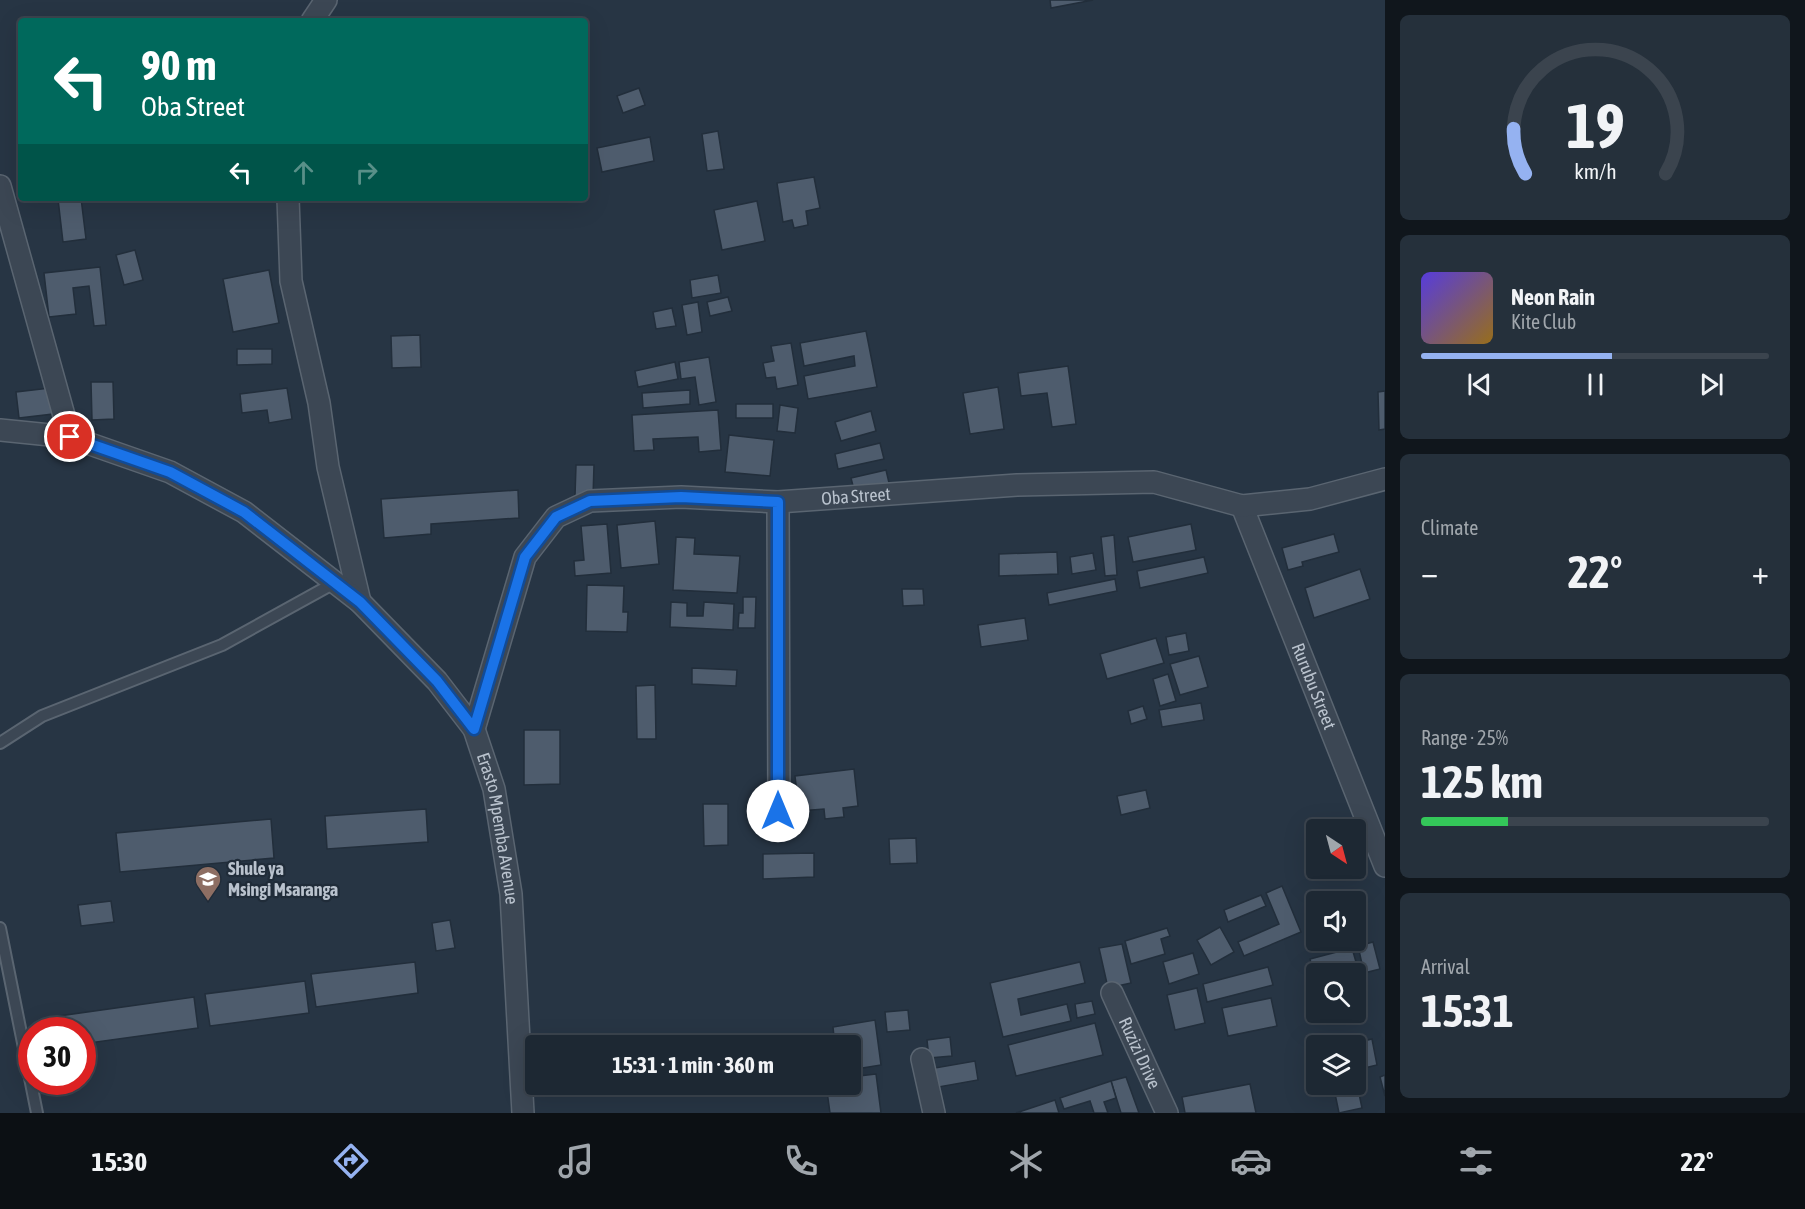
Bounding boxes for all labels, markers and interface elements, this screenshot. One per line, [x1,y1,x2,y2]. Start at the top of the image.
text: 90 m [141,41,216,89]
icon: left [42,42,120,120]
text: 19 [1566,90,1624,161]
text: Oba Street [141,91,245,122]
icon: left [224,156,257,189]
icon: ahead [287,156,320,189]
icon: right [350,156,383,189]
text: km/h [1574,160,1616,185]
text: Neon Rain [1511,284,1595,310]
text: Kite Club [1511,310,1576,333]
icon: previous [1463,368,1496,401]
icon: pause [1579,368,1612,401]
icon: next [1695,368,1728,401]
pin [44,411,95,462]
icon: arrive [53,420,86,453]
street label: Oba Street [821,483,891,509]
text: Climate [1421,516,1478,539]
text: 22° [1568,546,1622,598]
text: − [1421,553,1438,591]
text: + [1752,553,1769,591]
street label: Rurubu Street [1288,640,1341,732]
text: Range · 25% [1421,726,1508,749]
street label: Erasto Mpemba Avenue [473,750,523,905]
text: 125 km [1421,756,1543,808]
position arrow [746,779,810,843]
north arrow [1306,819,1366,879]
map controls [1306,819,1366,1095]
place label: Shule ya Msingi Msaranga [228,858,338,900]
school or university icon: Shule ya Msingi Msaranga [193,864,223,902]
button: sound [1306,891,1366,951]
text: Arrival [1421,955,1470,978]
button: search [1306,963,1366,1023]
text: 15:31 [1421,985,1514,1037]
street label: Ruzizi Drive [1114,1014,1165,1092]
speed limit sign: 30 [18,1017,96,1095]
button: layers [1306,1035,1366,1095]
text: 15:31 · 1 min · 360 m [612,1052,774,1078]
icon: directions [330,1140,372,1182]
icon: music [555,1140,597,1182]
icon: phone [780,1140,822,1182]
icon: climate [1005,1140,1047,1182]
icon: car [1230,1140,1272,1182]
icon: filters [1455,1140,1497,1182]
text: 15:30 [92,1146,147,1177]
text: 22° [1681,1146,1713,1177]

